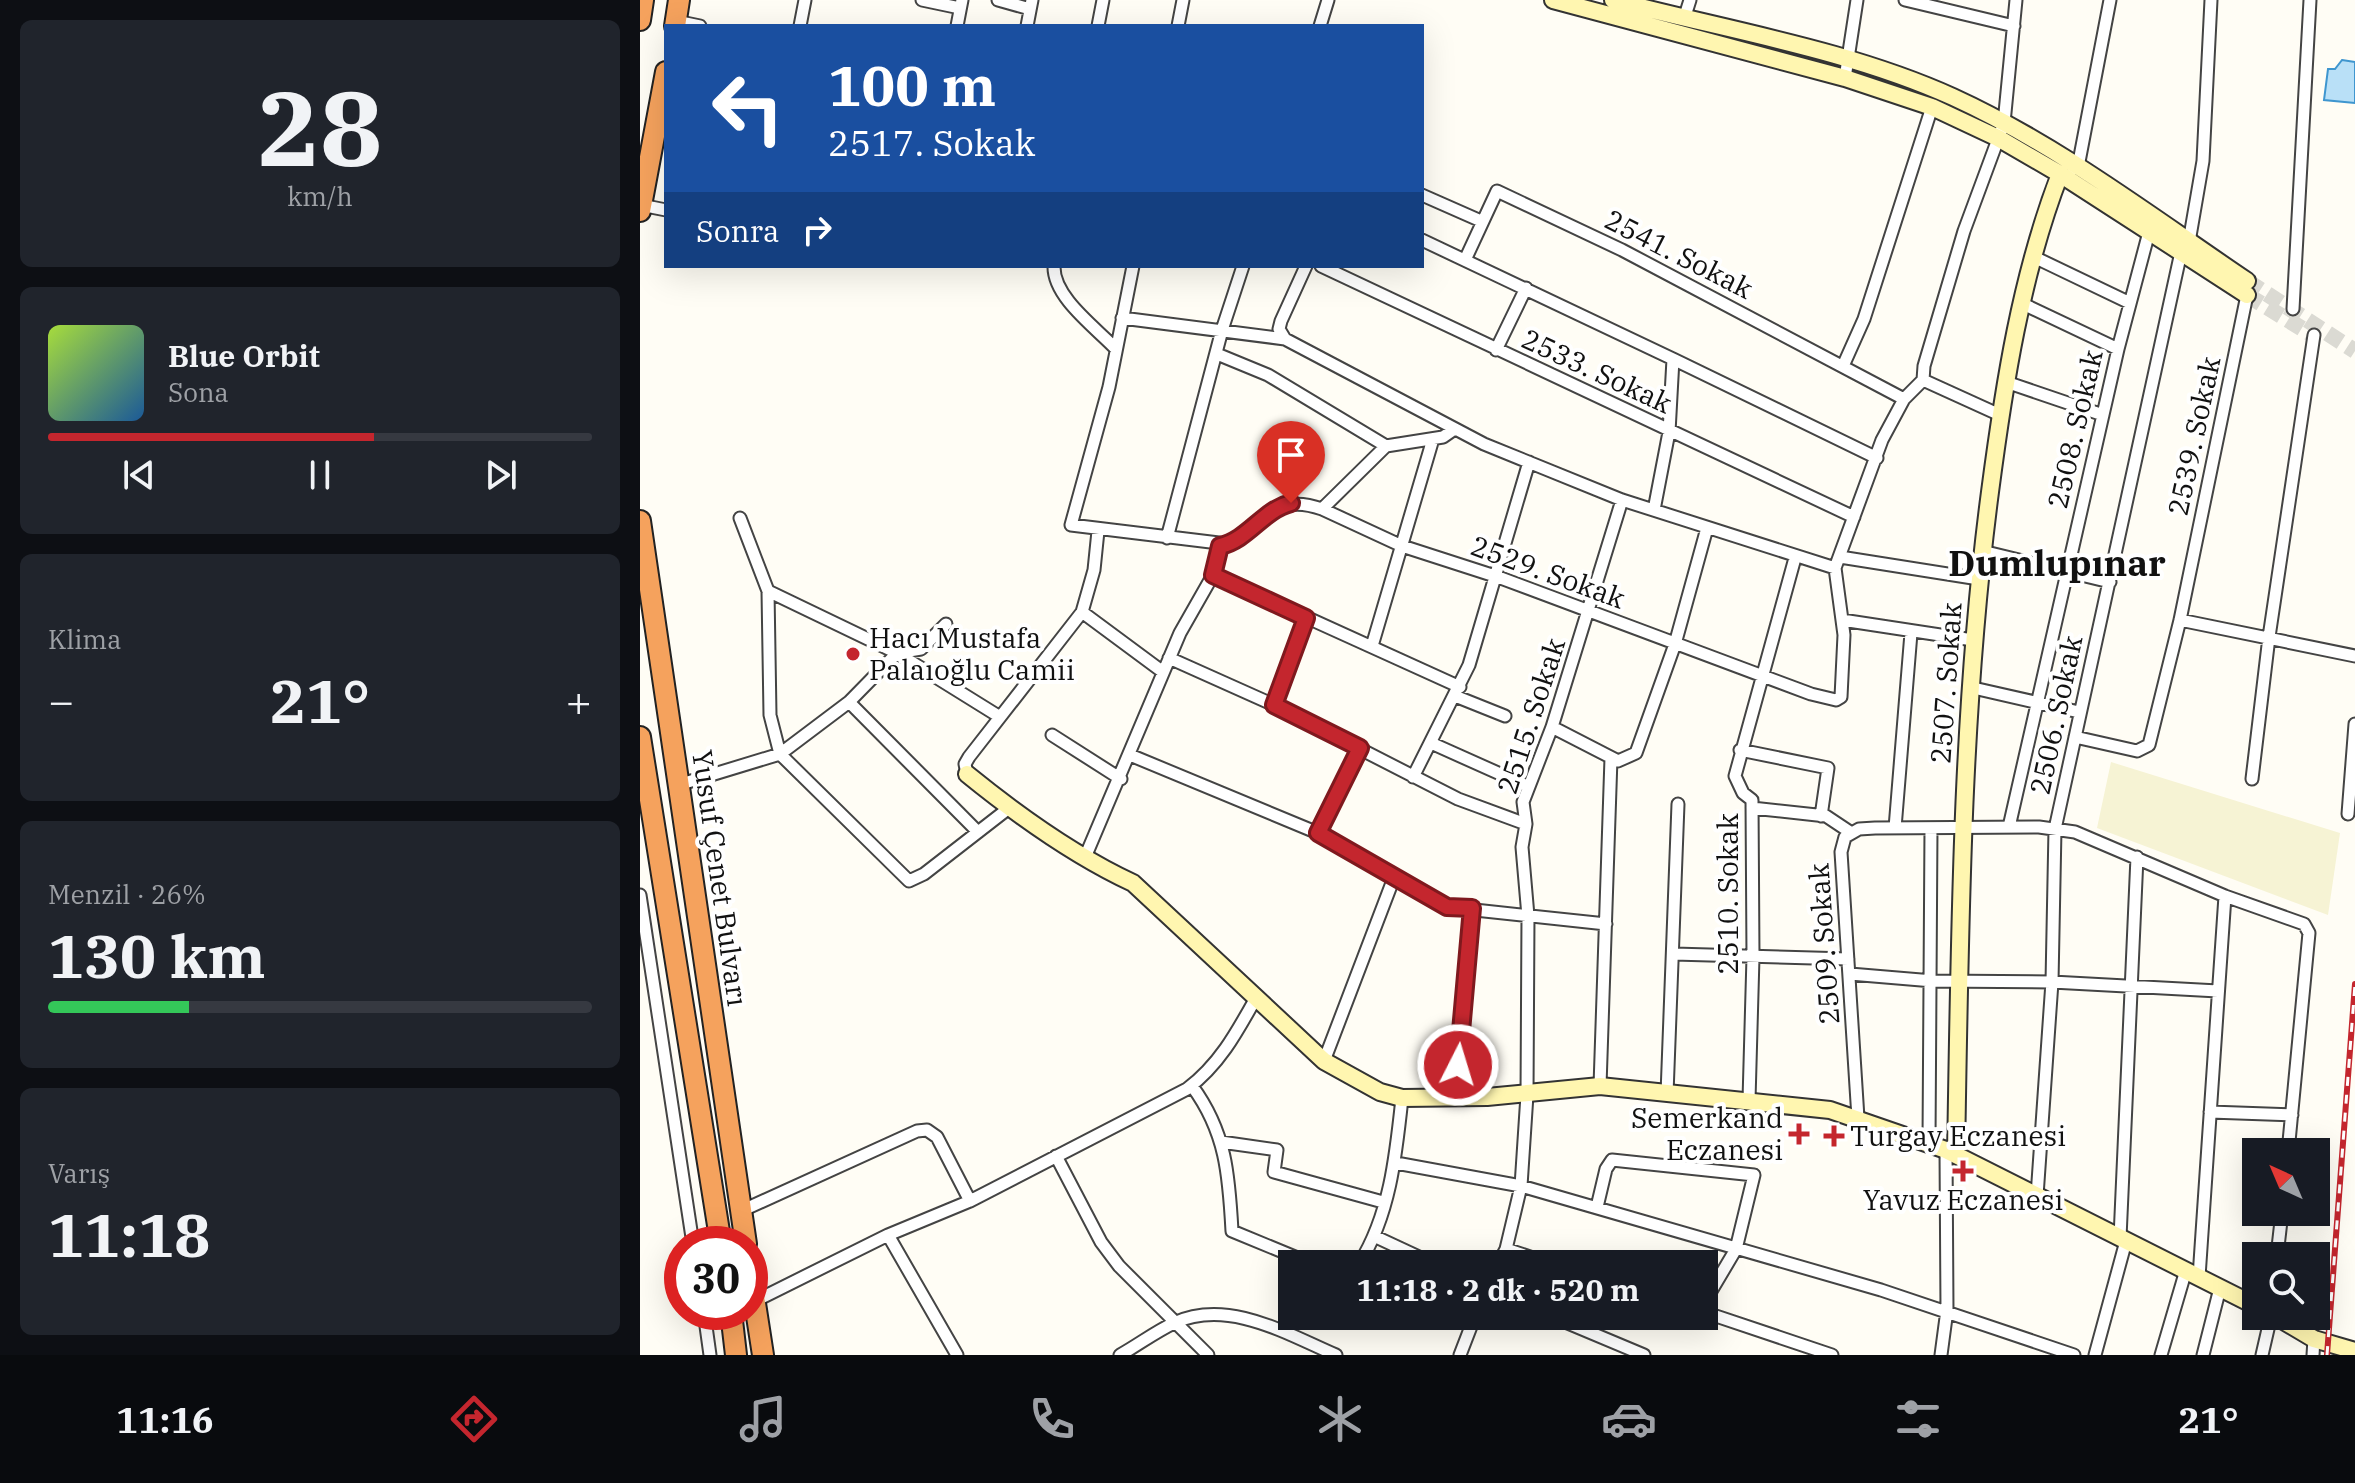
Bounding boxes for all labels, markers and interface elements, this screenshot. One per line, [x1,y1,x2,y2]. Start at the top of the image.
text: 100 m [828,49,996,121]
icon: left [696,56,800,160]
text: 28 [258,59,382,195]
text: 2517. Sokak [828,119,1036,166]
text: km/h [287,179,353,213]
street label: 2541. Sokak [1599,200,1760,307]
icon: right [795,208,839,252]
text: Sonra [696,211,779,250]
street label: 2533. Sokak [1516,320,1679,422]
text: Blue Orbit [168,336,320,375]
street label: 2508. Sokak [2038,345,2111,512]
street label: 2539. Sokak [2159,352,2229,519]
text: Sona [168,375,229,409]
pin [1257,421,1325,503]
icon: arrive [1269,433,1313,477]
icon: previous [117,453,161,497]
icon: pause [298,453,342,497]
icon: next [479,453,523,497]
street label: 2529. Sokak [1466,527,1631,617]
district label: Dumlupınar [1948,539,2166,586]
street label: 2507. Sokak [1921,601,1970,765]
place label: Hacı Mustafa Palaıoğlu Camii [869,619,1075,688]
text: Klima [48,622,121,656]
street label: 2506. Sokak [2021,631,2091,798]
street label: 2515. Sokak [1488,633,1573,798]
marker: Hacı Mustafa Palaıoğlu Camii [844,645,862,663]
text: 21° [270,661,370,740]
text: − [48,672,74,729]
text: + [566,672,592,729]
street label: Yusuf Çenet Bulvarı [684,747,757,1009]
street label: 2510. Sokak [1709,813,1746,975]
street label: 2509. Sokak [1799,862,1848,1026]
text: Menzil · 26% [48,877,206,911]
text: 130 km [48,916,266,995]
position arrow [1416,1023,1500,1107]
place label: Semerkand Eczanesi [1631,1099,1783,1168]
place label: Turgay Eczanesi [1850,1117,2066,1154]
marker: Semerkand Eczanesi [1790,1125,1808,1143]
marker: Turgay Eczanesi [1825,1127,1843,1145]
north arrow [2242,1138,2330,1226]
map controls [2242,1138,2330,1330]
text: Varış [48,1156,110,1190]
marker: Yavuz Eczanesi [1954,1162,1972,1180]
place label: Yavuz Eczanesi [1863,1181,2063,1218]
text: 11:18 [48,1195,210,1274]
speed limit sign: 30 [664,1226,768,1330]
button: search [2242,1242,2330,1330]
text: 11:18 · 2 dk · 520 m [1357,1270,1639,1309]
icon: directions [446,1391,502,1447]
icon: music [735,1391,791,1447]
icon: phone [1024,1391,1080,1447]
icon: climate [1312,1391,1368,1447]
icon: car [1601,1391,1657,1447]
icon: filters [1890,1391,1946,1447]
text: 11:16 [116,1396,214,1443]
text: 21° [2178,1396,2239,1443]

